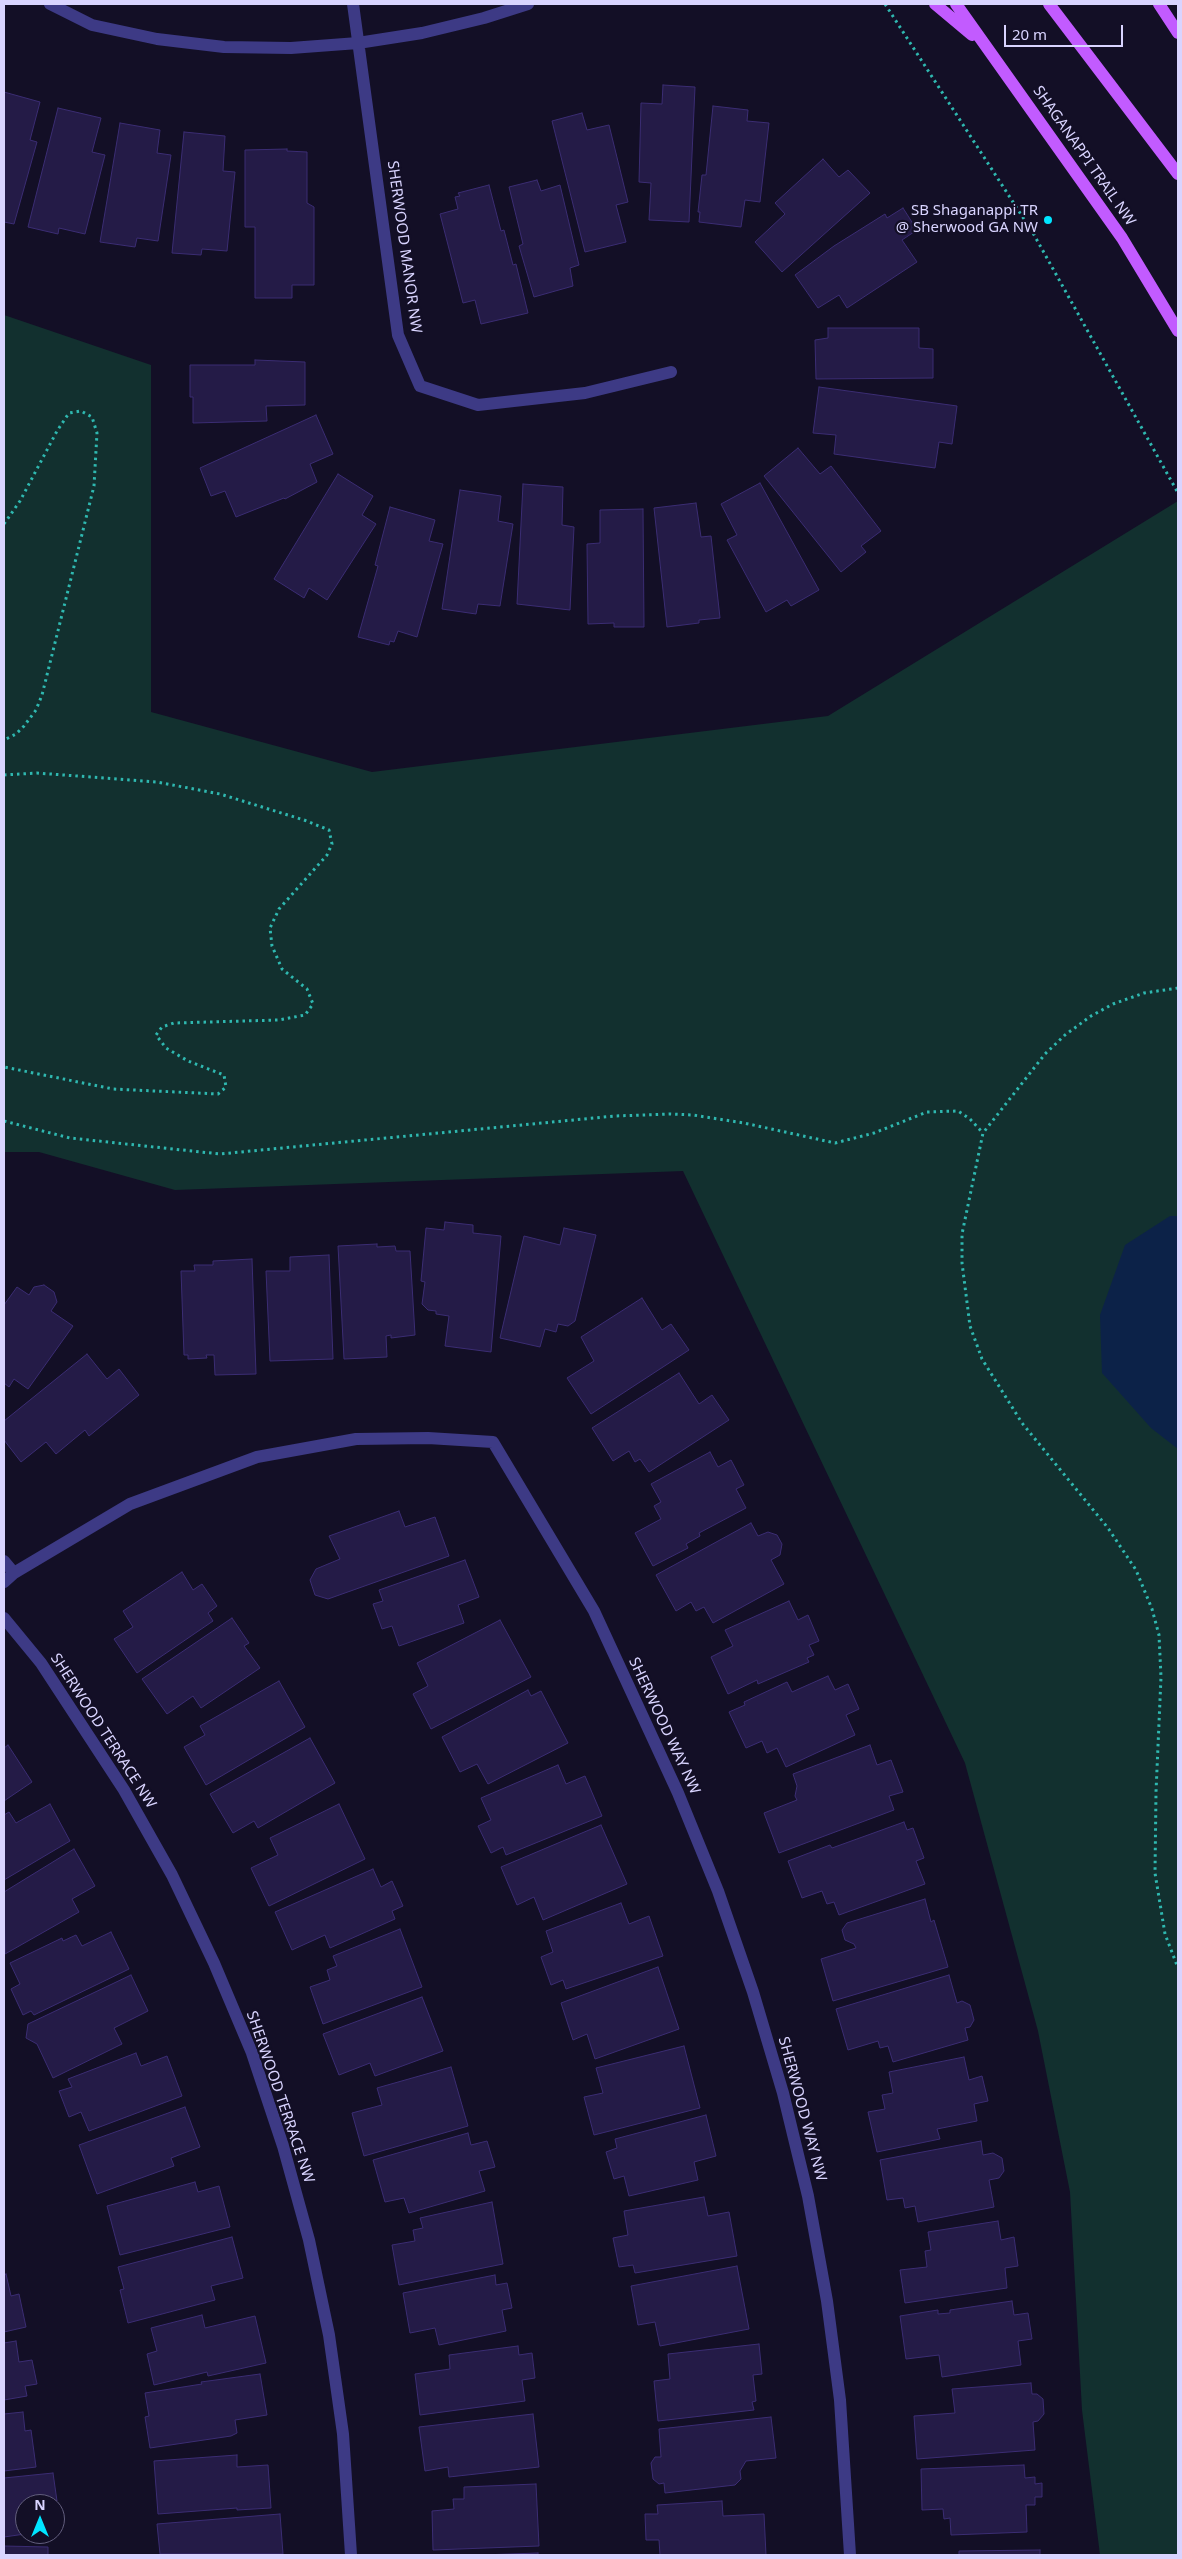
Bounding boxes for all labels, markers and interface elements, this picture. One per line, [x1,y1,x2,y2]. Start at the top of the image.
scale bar [1007,15,1126,47]
text: 20 m [1012,24,1047,44]
street label: SHAGANAPPI TRAIL NW [1029,83,1139,229]
street label: SHERWOOD MANOR NW [383,160,425,334]
place label: SB Shaganappi TR @ Sherwood GA NW [896,202,1038,237]
marker: SB Shaganappi TR @ Sherwood GA NW [1042,214,1054,226]
street label: SHERWOOD TERRACE NW [46,1650,160,1812]
street label: SHERWOOD WAY NW [624,1655,704,1797]
street label: SHERWOOD TERRACE NW [242,2009,318,2185]
street label: SHERWOOD WAY NW [774,2035,830,2183]
north arrow [15,2494,65,2544]
text: N [34,2495,46,2514]

